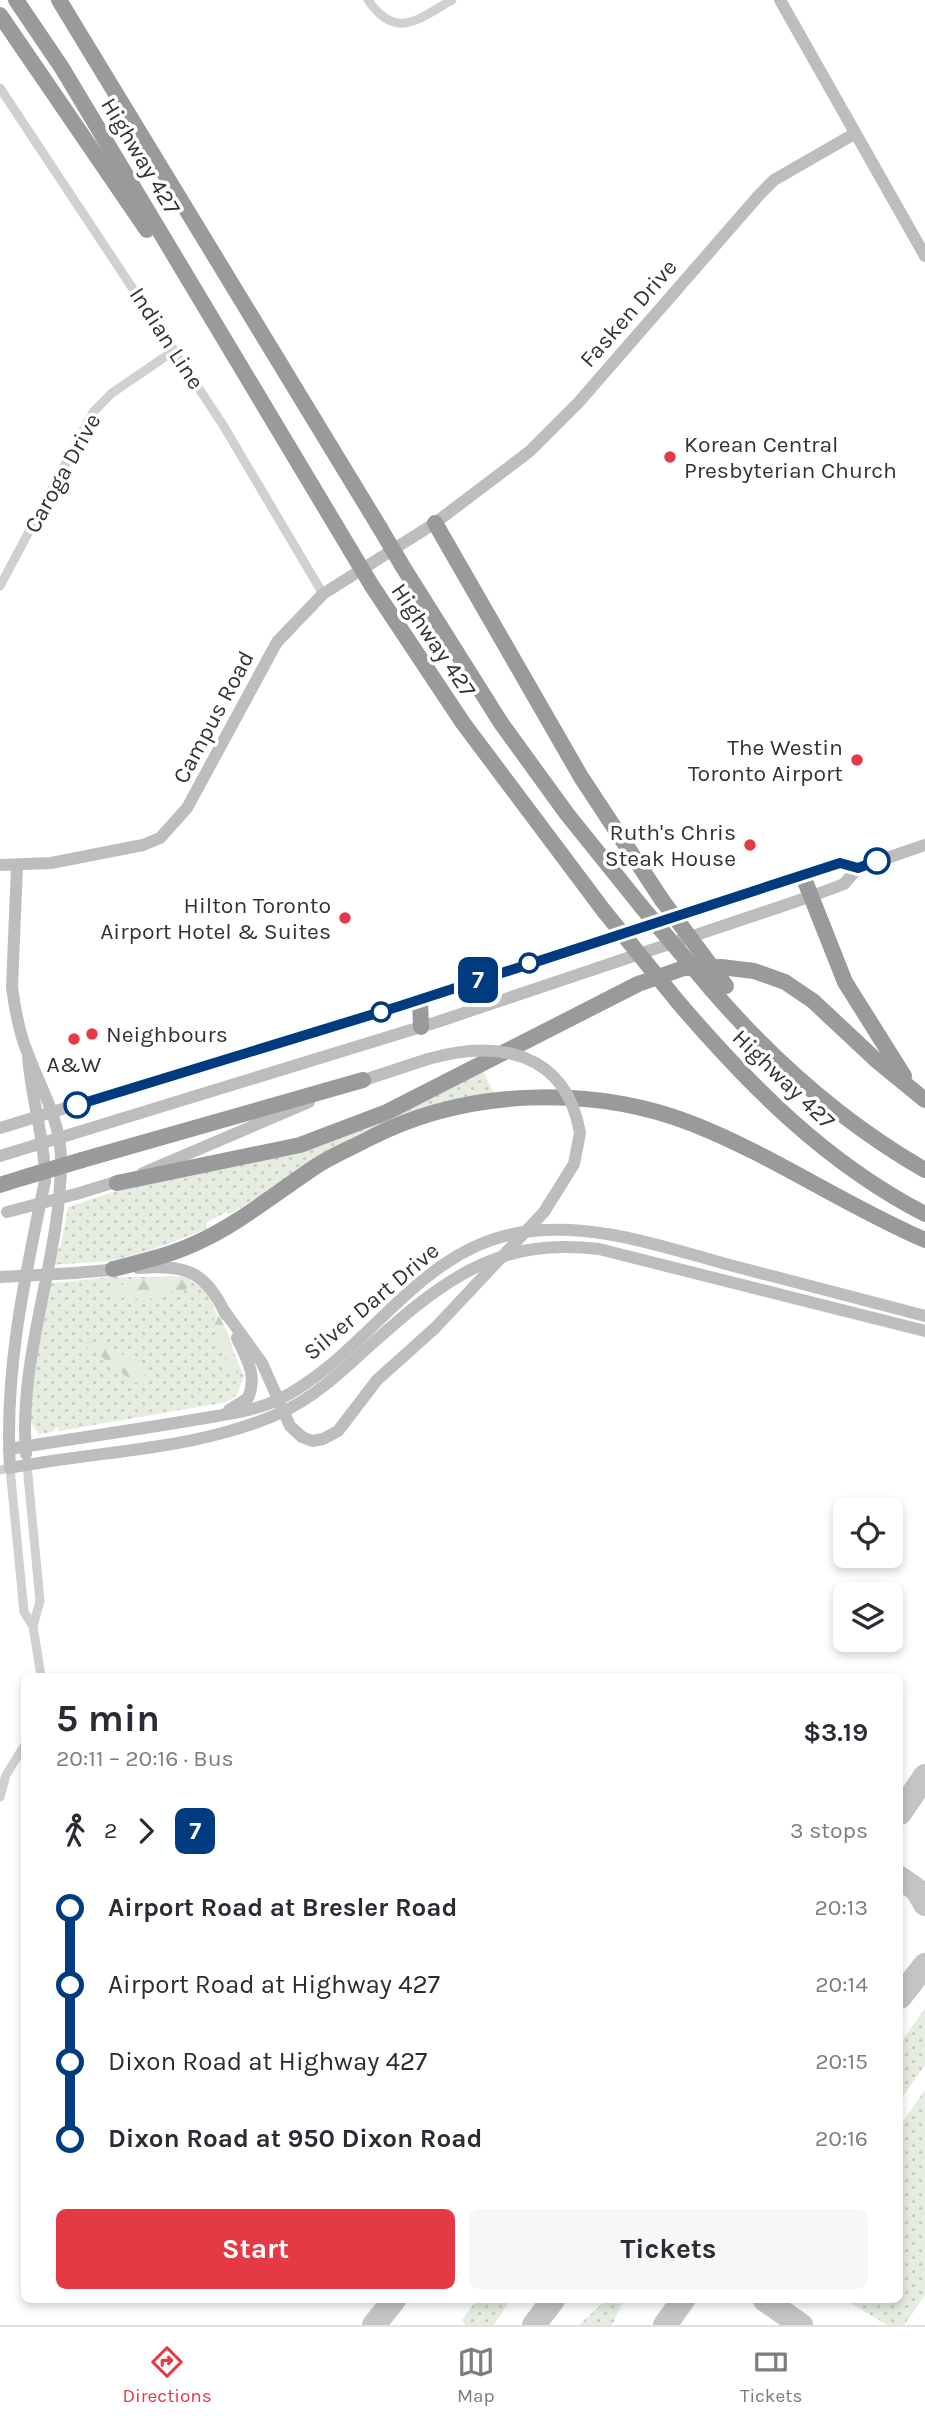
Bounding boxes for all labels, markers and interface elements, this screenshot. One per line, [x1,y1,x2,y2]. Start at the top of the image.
street label: Highway 427 [95,93,186,220]
street label: Fasken Drive [574,254,683,373]
street label: Indian Line [124,282,210,394]
street label: Caroga Drive [19,409,106,538]
place label: Korean Central Presbyterian Church [684,431,897,484]
marker: Korean Central Presbyterian Church [662,449,678,465]
street label: Highway 427 [386,578,482,703]
street label: Campus Road [167,646,260,788]
place label: The Westin Toronto Airport [688,734,843,787]
marker: The Westin Toronto Airport [849,752,865,768]
place label: Ruth's Chris Steak House [605,819,736,872]
marker: Ruth's Chris Steak House [742,837,758,853]
unlabelled marker [864,848,890,874]
place label: Hilton Toronto Airport Hotel & Suites [100,892,331,945]
marker: Hilton Toronto Airport Hotel & Suites [337,910,353,926]
unlabelled marker [519,953,539,973]
line badge: 7 [455,957,501,1003]
text: 7 [472,966,484,994]
unlabelled marker [371,1002,391,1022]
place label: Neighbours [106,1021,228,1048]
street label: Highway 427 [727,1024,840,1135]
marker: Neighbours [84,1026,100,1042]
marker: A&W [66,1031,82,1047]
place label: A&W [47,1051,102,1078]
unlabelled marker [64,1092,90,1118]
street label: Silver Dart Drive [298,1237,444,1366]
map controls [833,1498,903,1652]
button: locate [833,1498,903,1568]
button: layers [833,1582,903,1652]
text: 5 min [56,1696,160,1741]
text: $3.19 [803,1717,868,1748]
text: 20:11 – 20:16 · Bus [56,1745,234,1772]
icon: walk [56,1812,94,1850]
icon: forward [127,1812,165,1850]
text: 2 [104,1817,117,1844]
text: 7 [189,1817,201,1845]
text: 3 stops [790,1817,868,1844]
text: Airport Road at Bresler Road [108,1892,458,1923]
text: 20:13 [815,1894,868,1921]
text: Airport Road at Highway 427 [108,1969,440,2000]
text: 20:14 [815,1971,868,1998]
text: Dixon Road at Highway 427 [108,2046,427,2077]
text: 20:15 [815,2048,868,2075]
text: Dixon Road at 950 Dixon Road [108,2123,482,2154]
text: 20:16 [815,2125,868,2152]
button: Start [56,2209,455,2289]
button: Tickets [469,2209,868,2289]
tab: Directions [123,2343,212,2407]
tab: Map [457,2343,495,2407]
tab: Tickets [740,2343,802,2407]

